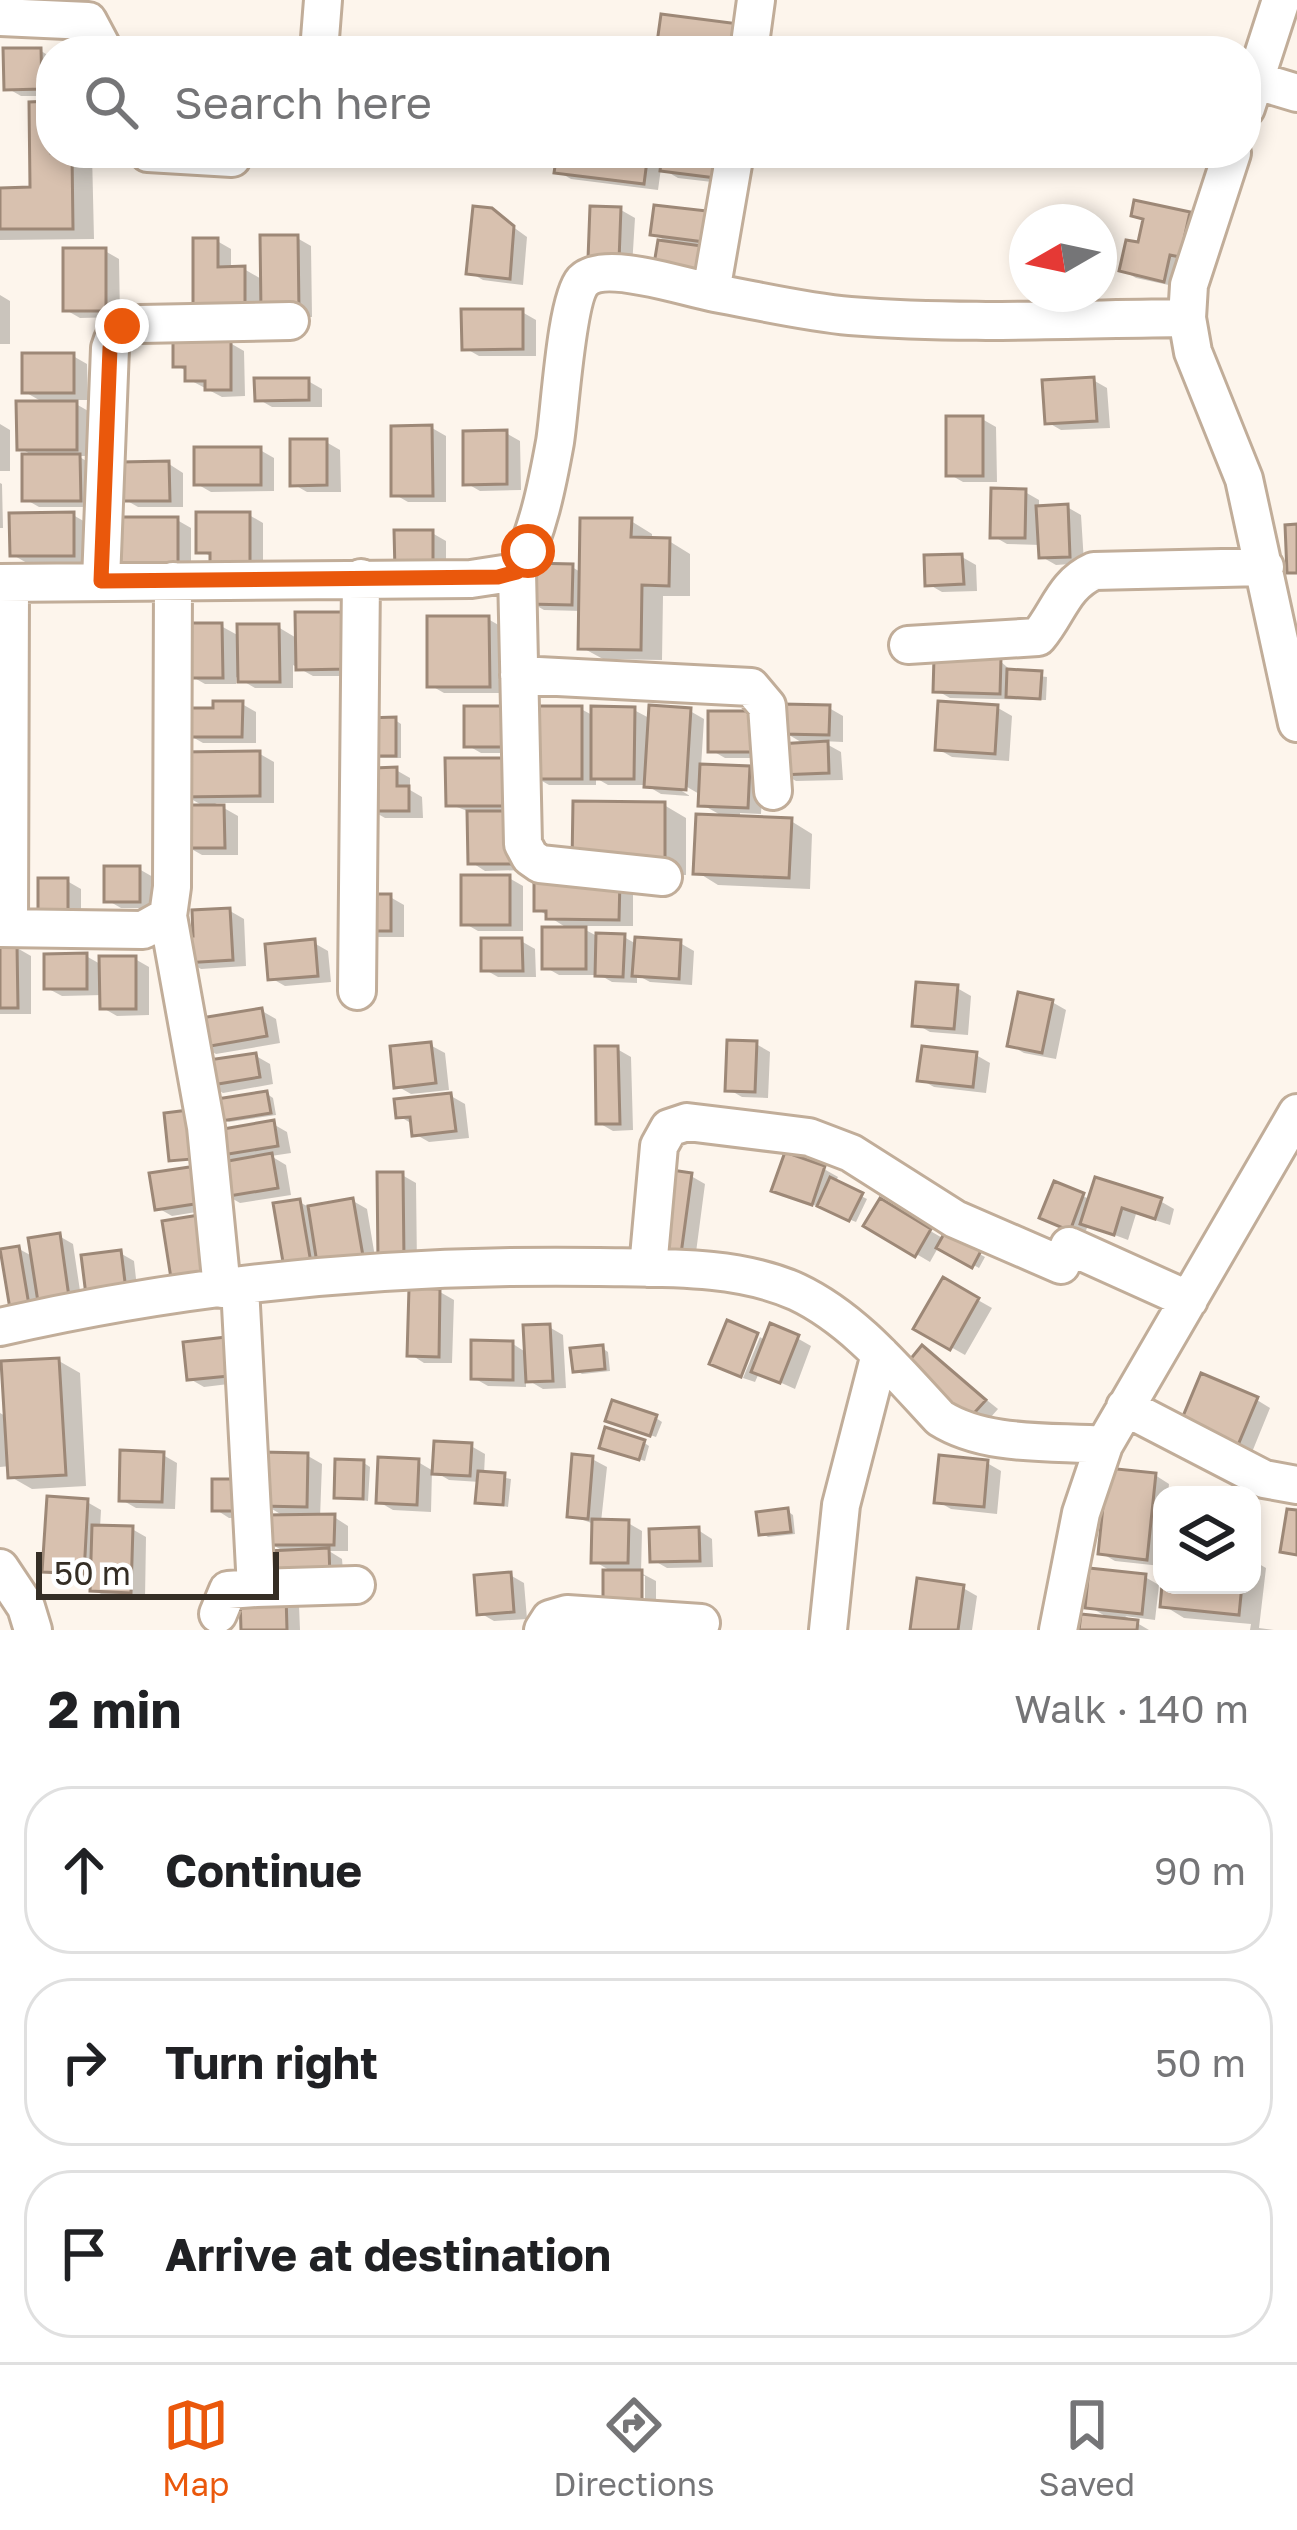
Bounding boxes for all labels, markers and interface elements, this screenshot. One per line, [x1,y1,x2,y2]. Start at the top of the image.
search box [36,36,1261,168]
icon: search [78,69,144,135]
text: Search here [174,75,432,129]
north arrow [1009,204,1117,312]
route end [95,299,149,353]
route start [501,524,555,578]
map controls [1153,1486,1261,1594]
button: layers [1153,1486,1261,1594]
scale bar [36,1546,279,1599]
text: 50 m [54,1553,131,1592]
text: 2 min [48,1678,181,1739]
text: Walk · 140 m [1014,1685,1249,1732]
icon: ahead [51,1837,117,1903]
text: Continue [165,1843,362,1897]
text: 90 m [1154,1847,1246,1894]
icon: right [51,2029,117,2095]
text: Turn right [165,2035,378,2089]
text: 50 m [1155,2039,1246,2086]
icon: arrive [51,2221,117,2287]
text: Arrive at destination [165,2227,611,2281]
tab: Map [162,2392,229,2503]
tab: Directions [553,2392,715,2503]
tab: Saved [1039,2392,1135,2503]

